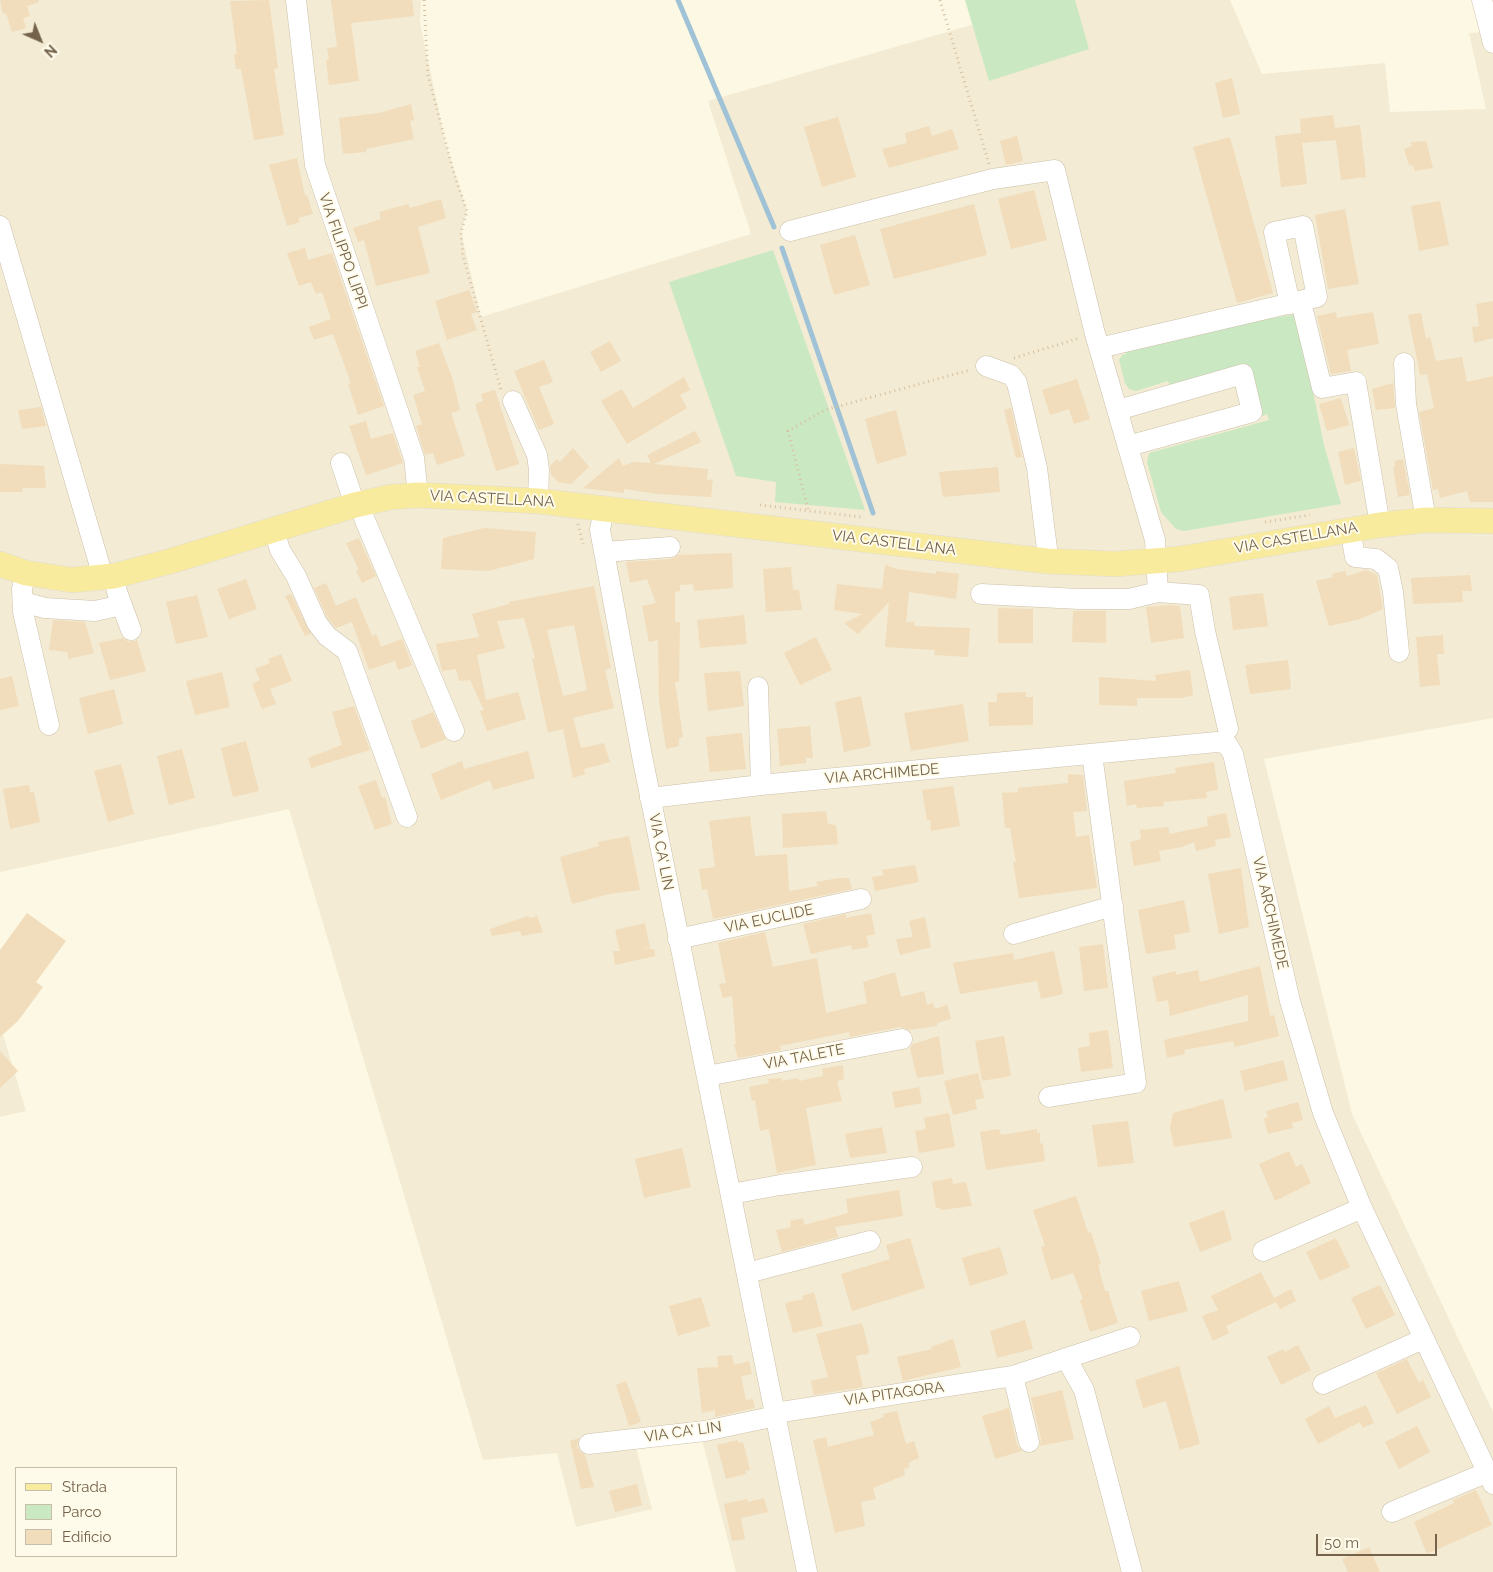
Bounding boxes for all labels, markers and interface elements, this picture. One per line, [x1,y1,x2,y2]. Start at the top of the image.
north arrow [15,15,65,65]
text: N [41,41,60,60]
street label: VIA FILIPPO LIPPI [315,191,371,311]
street label: VIA CASTELLANA [429,487,555,511]
street label: VIA CASTELLANA [1233,518,1359,558]
street label: VIA CASTELLANA [831,526,957,560]
street label: VIA ARCHIMEDE [824,760,940,788]
street label: VIA CA' LIN [645,812,677,892]
street label: VIA ARCHIMEDE [1248,855,1292,971]
street label: VIA EUCLIDE [723,901,815,937]
street label: VIA TALETE [762,1040,846,1074]
street label: VIA PITAGORA [843,1378,945,1410]
street label: VIA CA' LIN [643,1418,723,1446]
legend [15,1467,178,1557]
text: Strada [62,1478,107,1496]
text: Parco [62,1503,102,1521]
scale bar [1318,1524,1439,1556]
text: Edificio [62,1528,112,1546]
text: 50 m [1324,1534,1359,1552]

